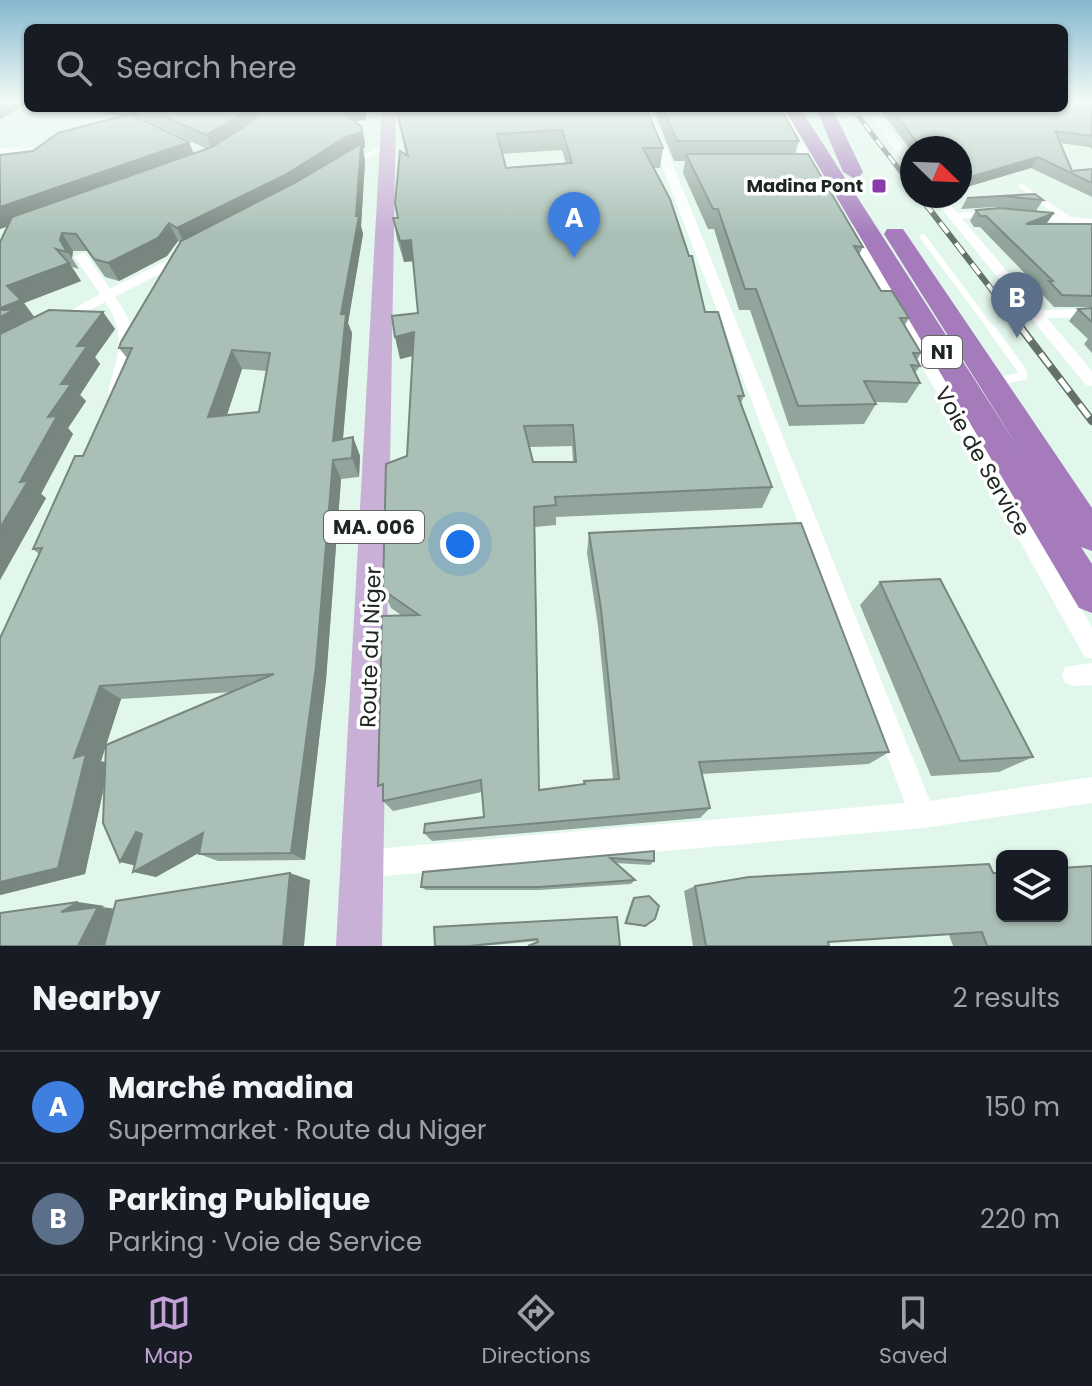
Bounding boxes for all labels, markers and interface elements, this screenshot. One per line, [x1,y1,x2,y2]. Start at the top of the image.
search box [24,24,1068,112]
icon: search [52,46,96,90]
text: Search here [116,46,297,89]
north arrow [900,136,972,208]
place label: Madina Pont [746,173,863,198]
marker: Madina Pont [870,177,888,195]
pin: A [548,192,600,258]
pin: B [991,272,1043,338]
road number: N1 [922,336,962,368]
street label: Voie de Service [927,381,1038,542]
road number: MA. 006 [324,511,424,543]
your location [440,524,480,564]
street label: Route du Niger [352,566,389,728]
map controls [996,850,1068,922]
button: layers [996,850,1068,922]
text: Nearby [32,974,161,1022]
text: 2 results [953,980,1060,1016]
text: Marché madina [108,1066,354,1109]
text: A [48,1089,68,1125]
text: 150 m [985,1089,1060,1125]
text: Supermarket · Route du Niger [108,1112,487,1148]
text: Parking Publique [108,1178,370,1221]
text: B [49,1201,67,1237]
text: 220 m [980,1201,1060,1237]
text: Parking · Voie de Service [108,1224,422,1260]
tab: Map [144,1291,193,1372]
tab: Directions [481,1291,591,1372]
tab: Saved [879,1291,948,1372]

